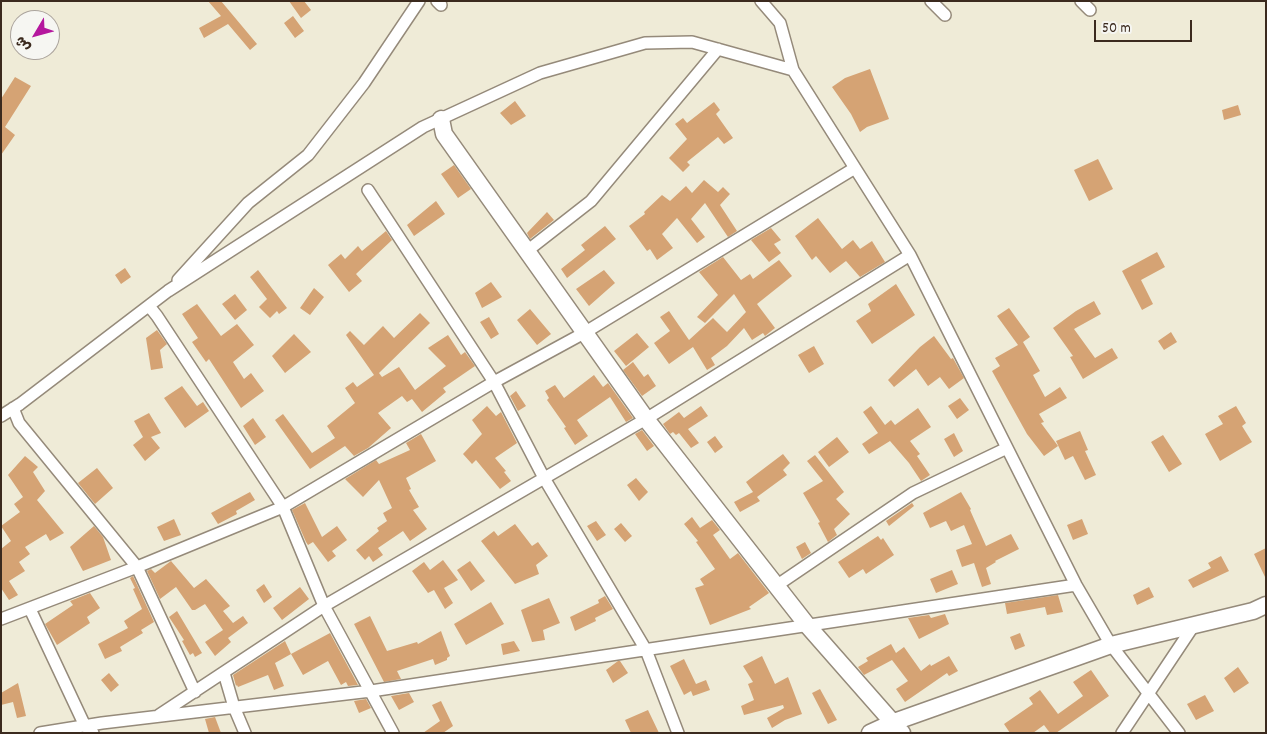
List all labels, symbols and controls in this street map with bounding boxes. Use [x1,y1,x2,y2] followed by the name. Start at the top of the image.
[10,10,60,60] north arrow
[1097,10,1194,42] scale bar
[1102,18,1131,40] text: 50 m
[11,31,36,56] text: ش

